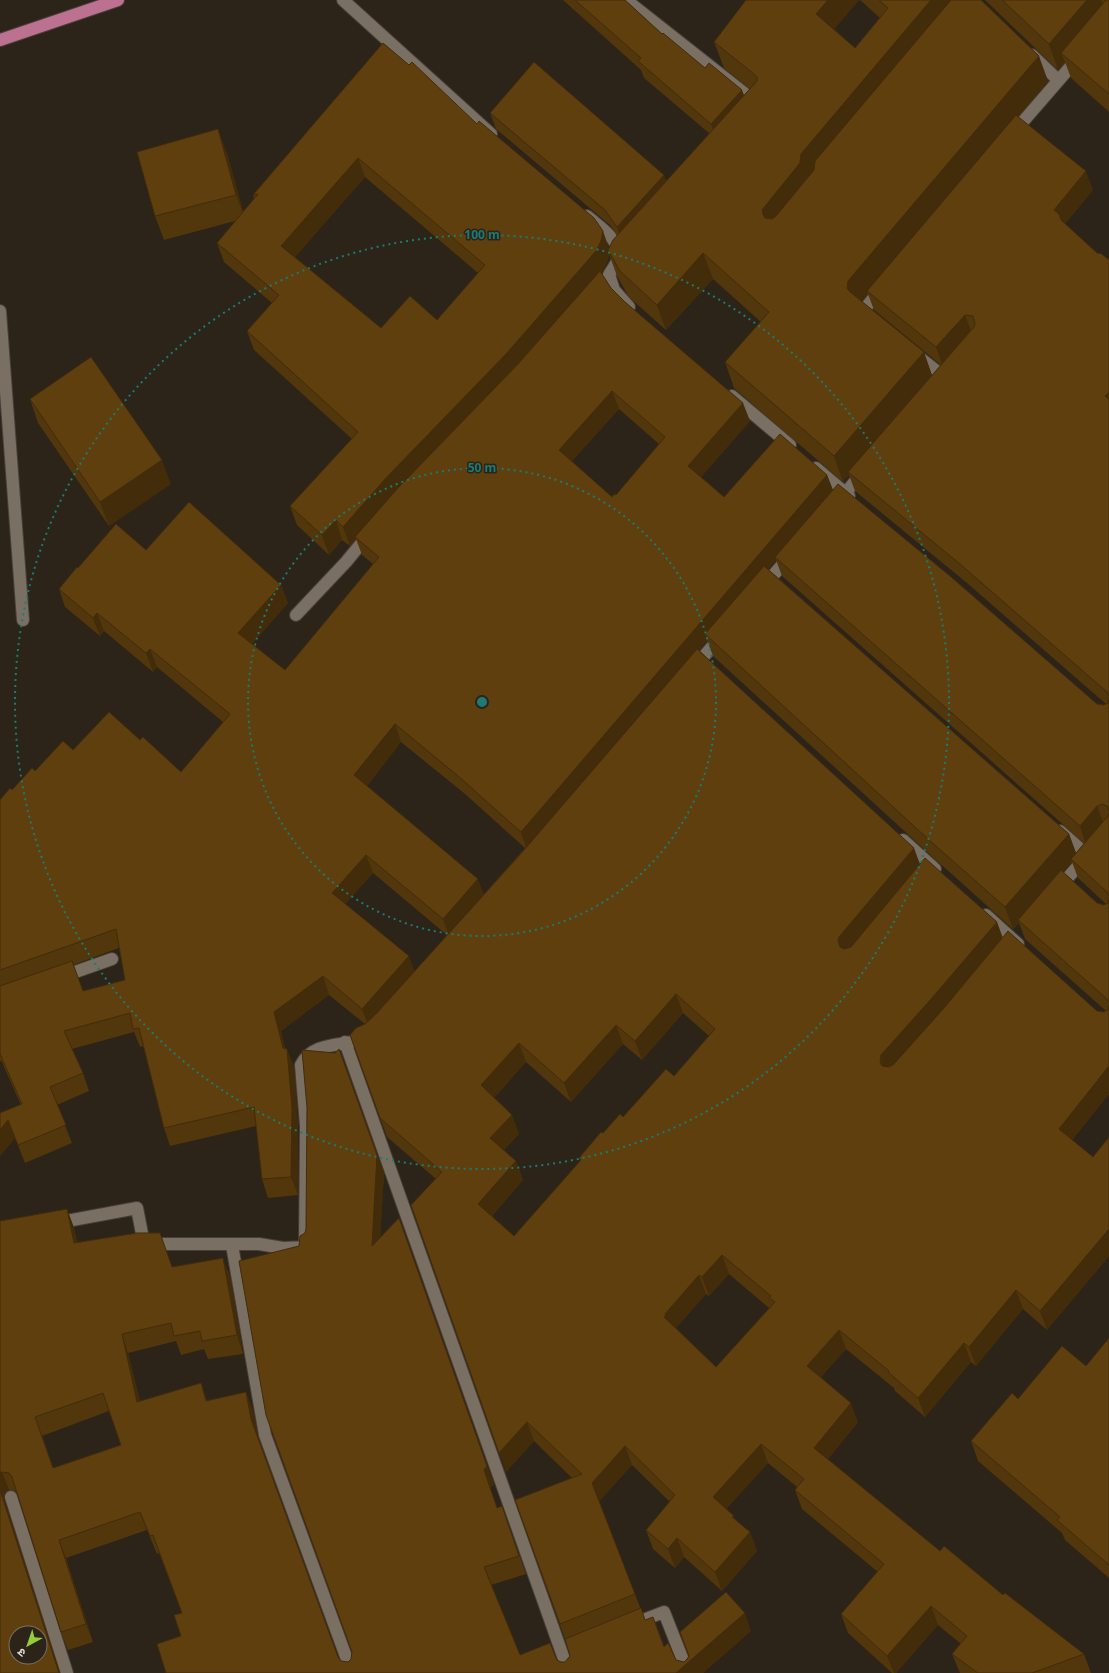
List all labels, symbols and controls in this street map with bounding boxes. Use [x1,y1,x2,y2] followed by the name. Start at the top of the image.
[464,226,500,243] text: 100 m
[468,459,496,476] text: 50 m
[475,695,489,709] centre of rings
[8,1625,48,1665] north arrow
[14,1645,29,1661] text: उ

